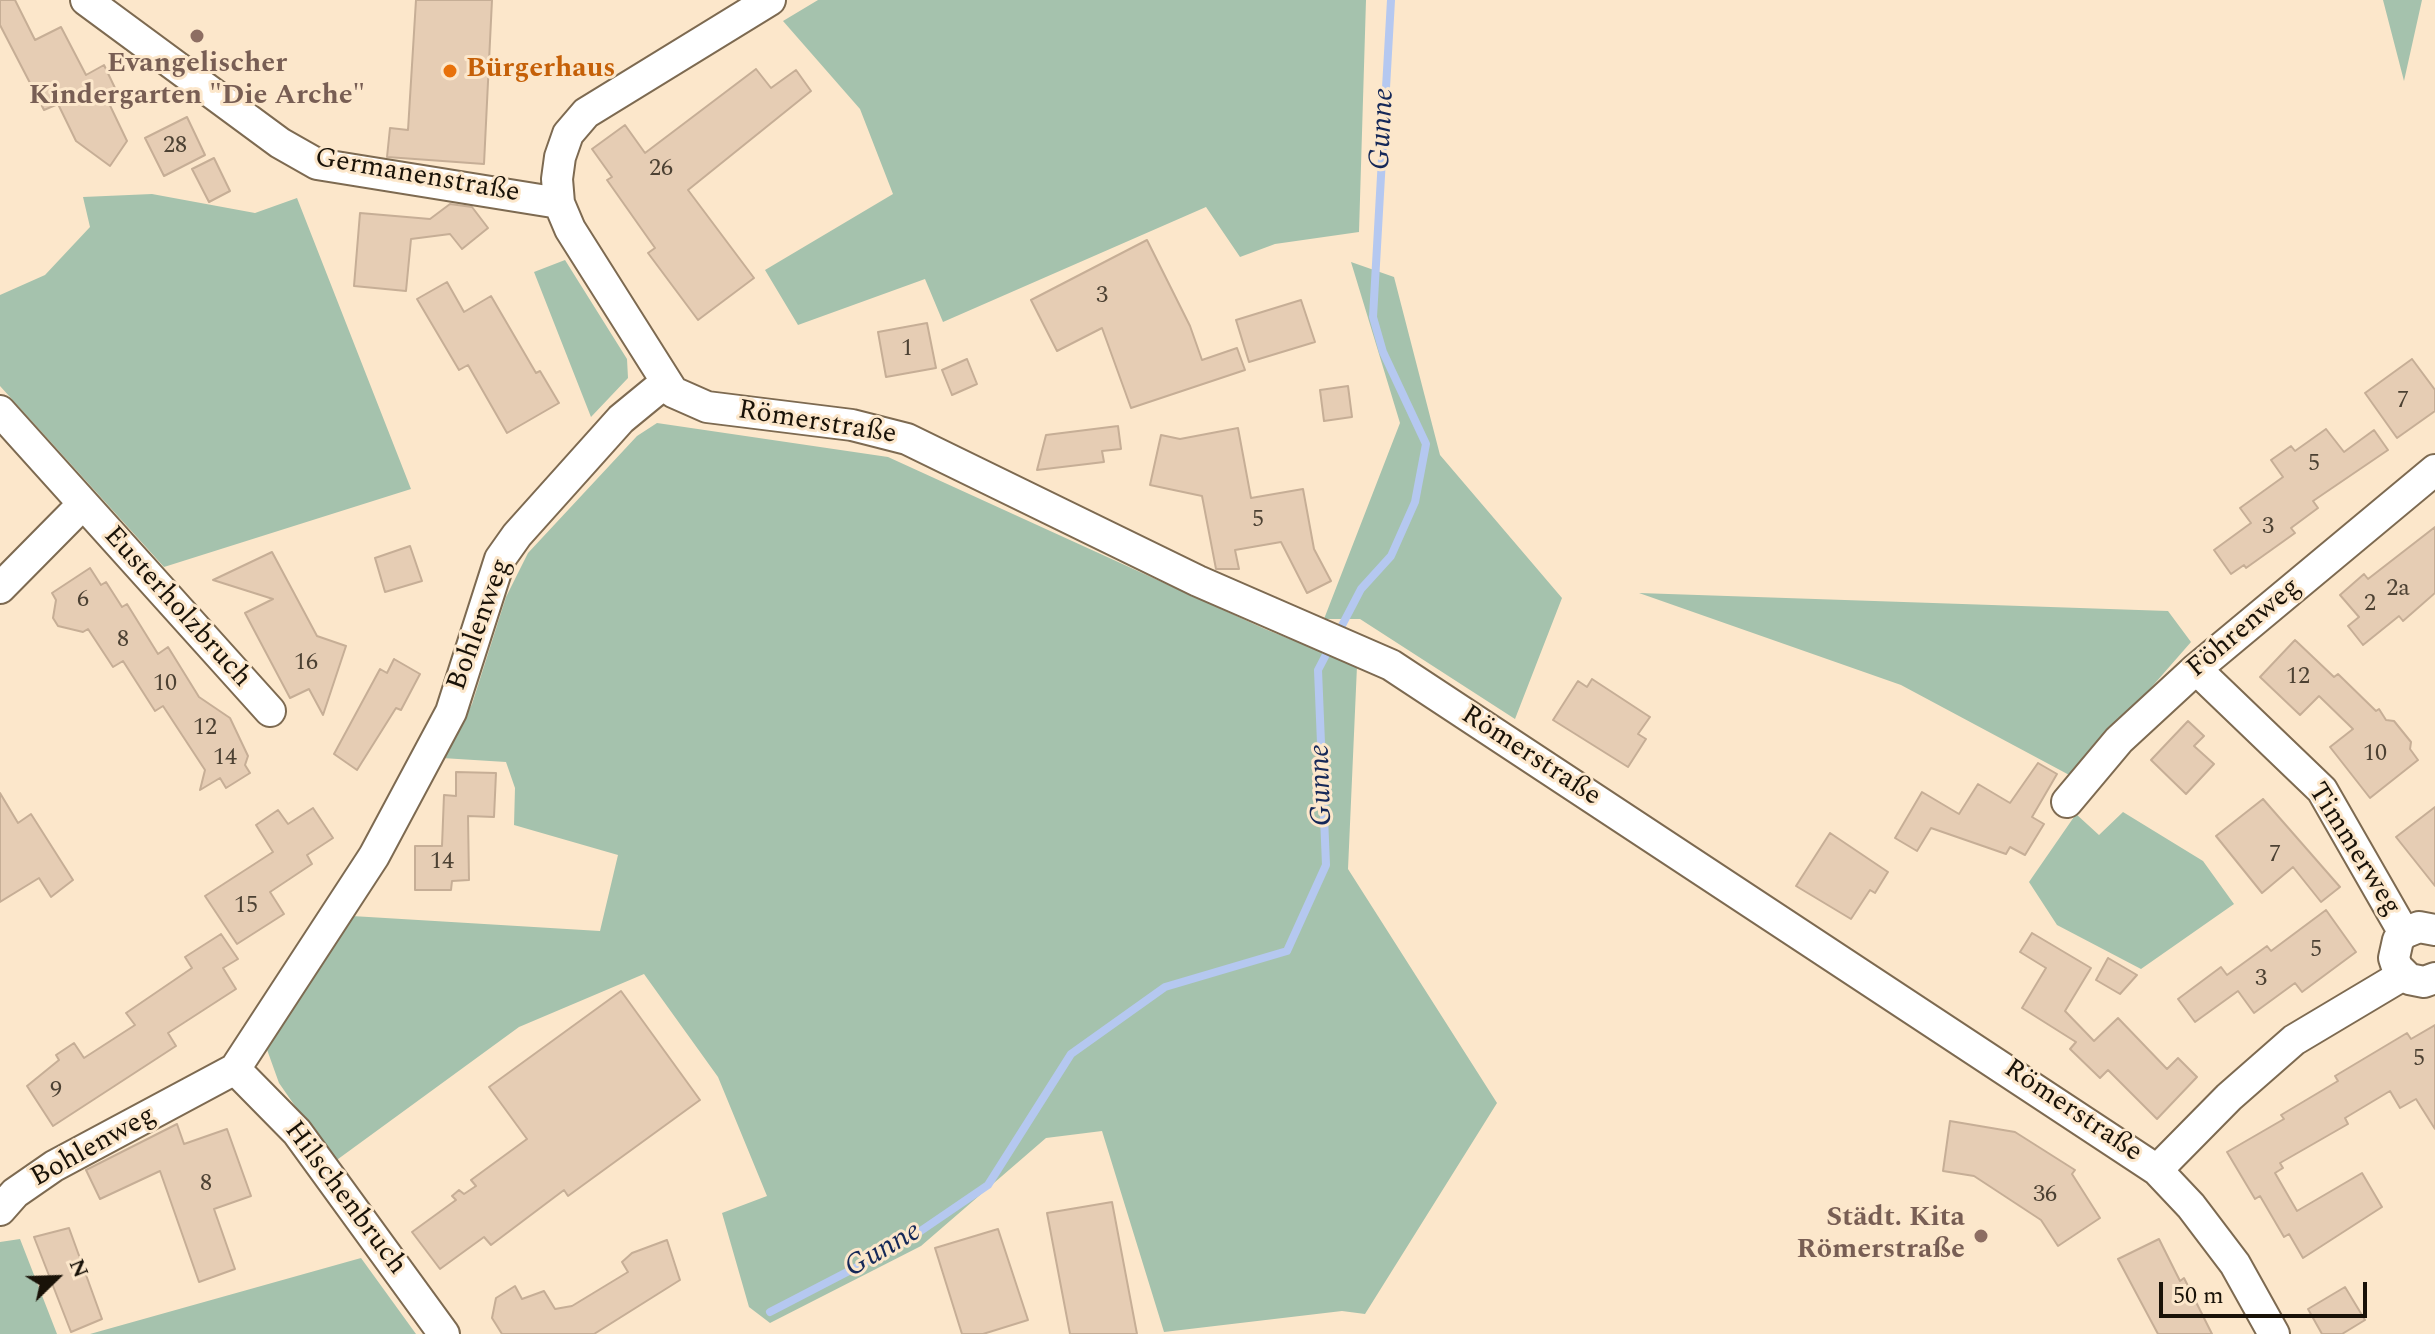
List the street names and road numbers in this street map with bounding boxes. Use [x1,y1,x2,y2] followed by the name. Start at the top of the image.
[312,142,522,212] street label: Germanenstraße
[735,395,899,453] street label: Römerstraße
[95,520,257,696] street label: Eusterholzbruch
[442,554,520,696] street label: Bohlenweg
[2181,572,2309,686] street label: Föhrenweg
[1454,699,1606,815] street label: Römerstraße
[2299,777,2407,923] street label: Timmerweg
[1996,1053,2148,1171] street label: Römerstraße
[26,1100,162,1196] street label: Bohlenweg
[275,1116,413,1282] street label: Hilschenbruch

